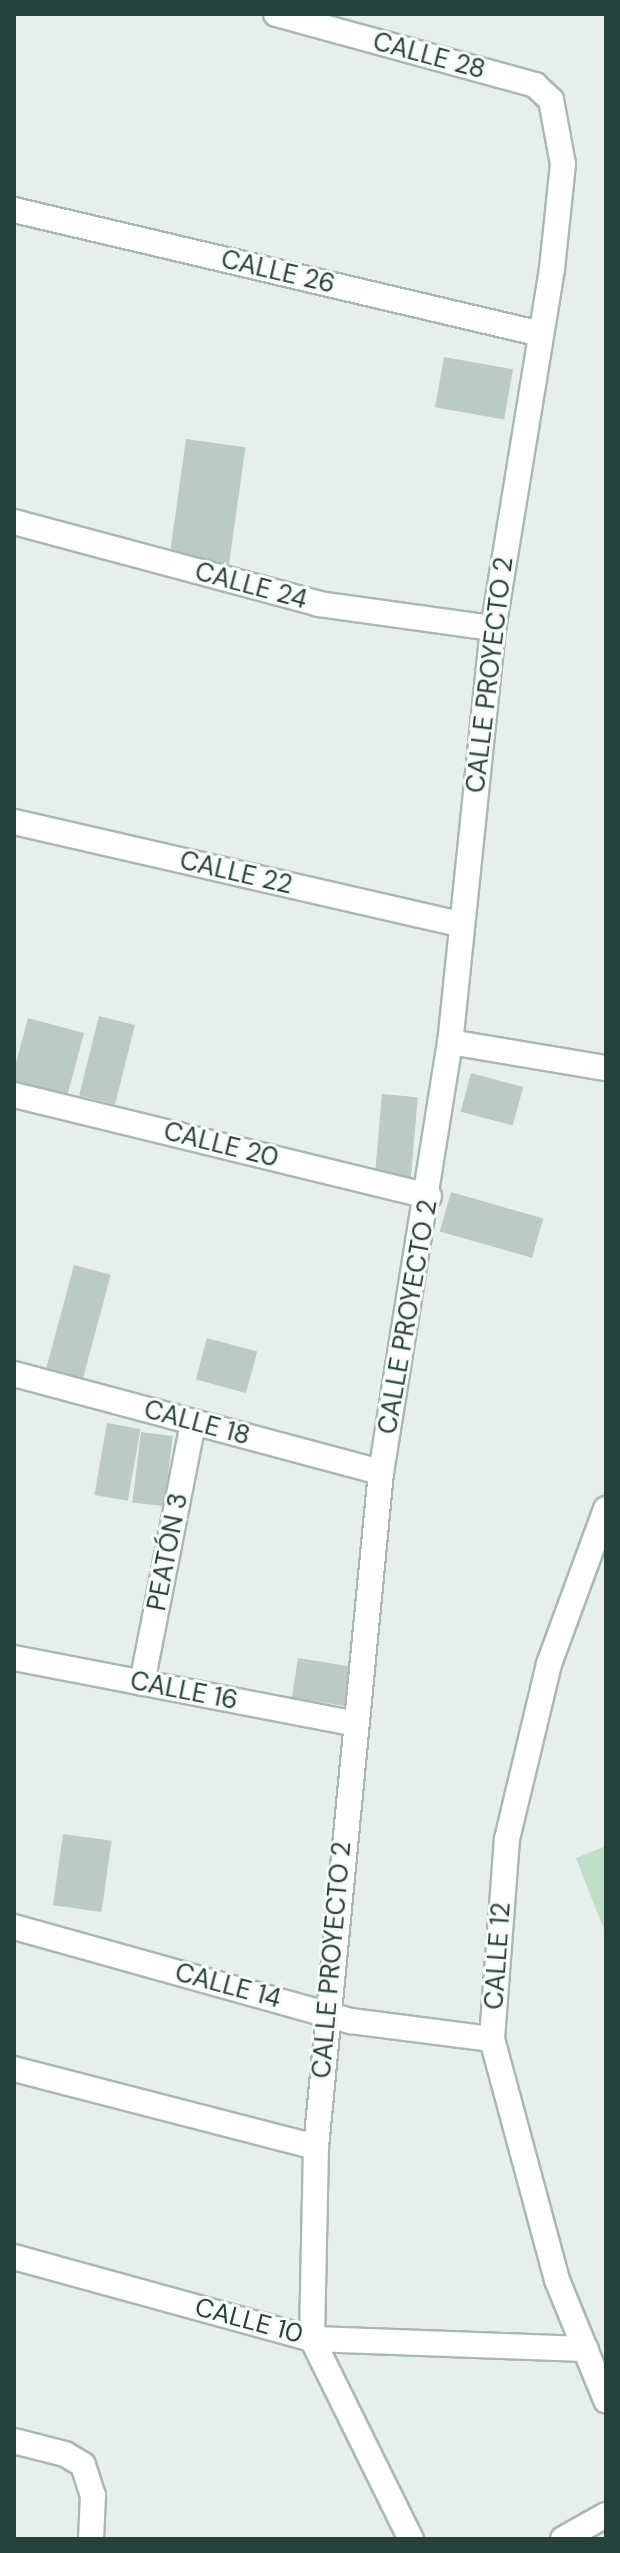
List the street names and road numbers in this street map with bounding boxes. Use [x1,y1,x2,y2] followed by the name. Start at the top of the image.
[370,26,488,86] street label: CALLE 28
[218,244,338,300] street label: CALLE 26
[460,555,520,795] street label: CALLE PROYECTO 2
[192,556,310,616] street label: CALLE 24
[177,845,295,901] street label: CALLE 22
[160,1116,282,1174] street label: CALLE 20
[372,1197,444,1437] street label: CALLE PROYECTO 2
[141,1394,253,1452] street label: CALLE 18
[141,1491,195,1613] street label: PEATÓN 3
[128,1665,240,1717] street label: CALLE 16
[306,1840,358,2080] street label: CALLE PROYECTO 2
[479,1901,517,2011] street label: CALLE 12
[172,1957,284,2015] street label: CALLE 14
[192,2292,306,2350] street label: CALLE 10

